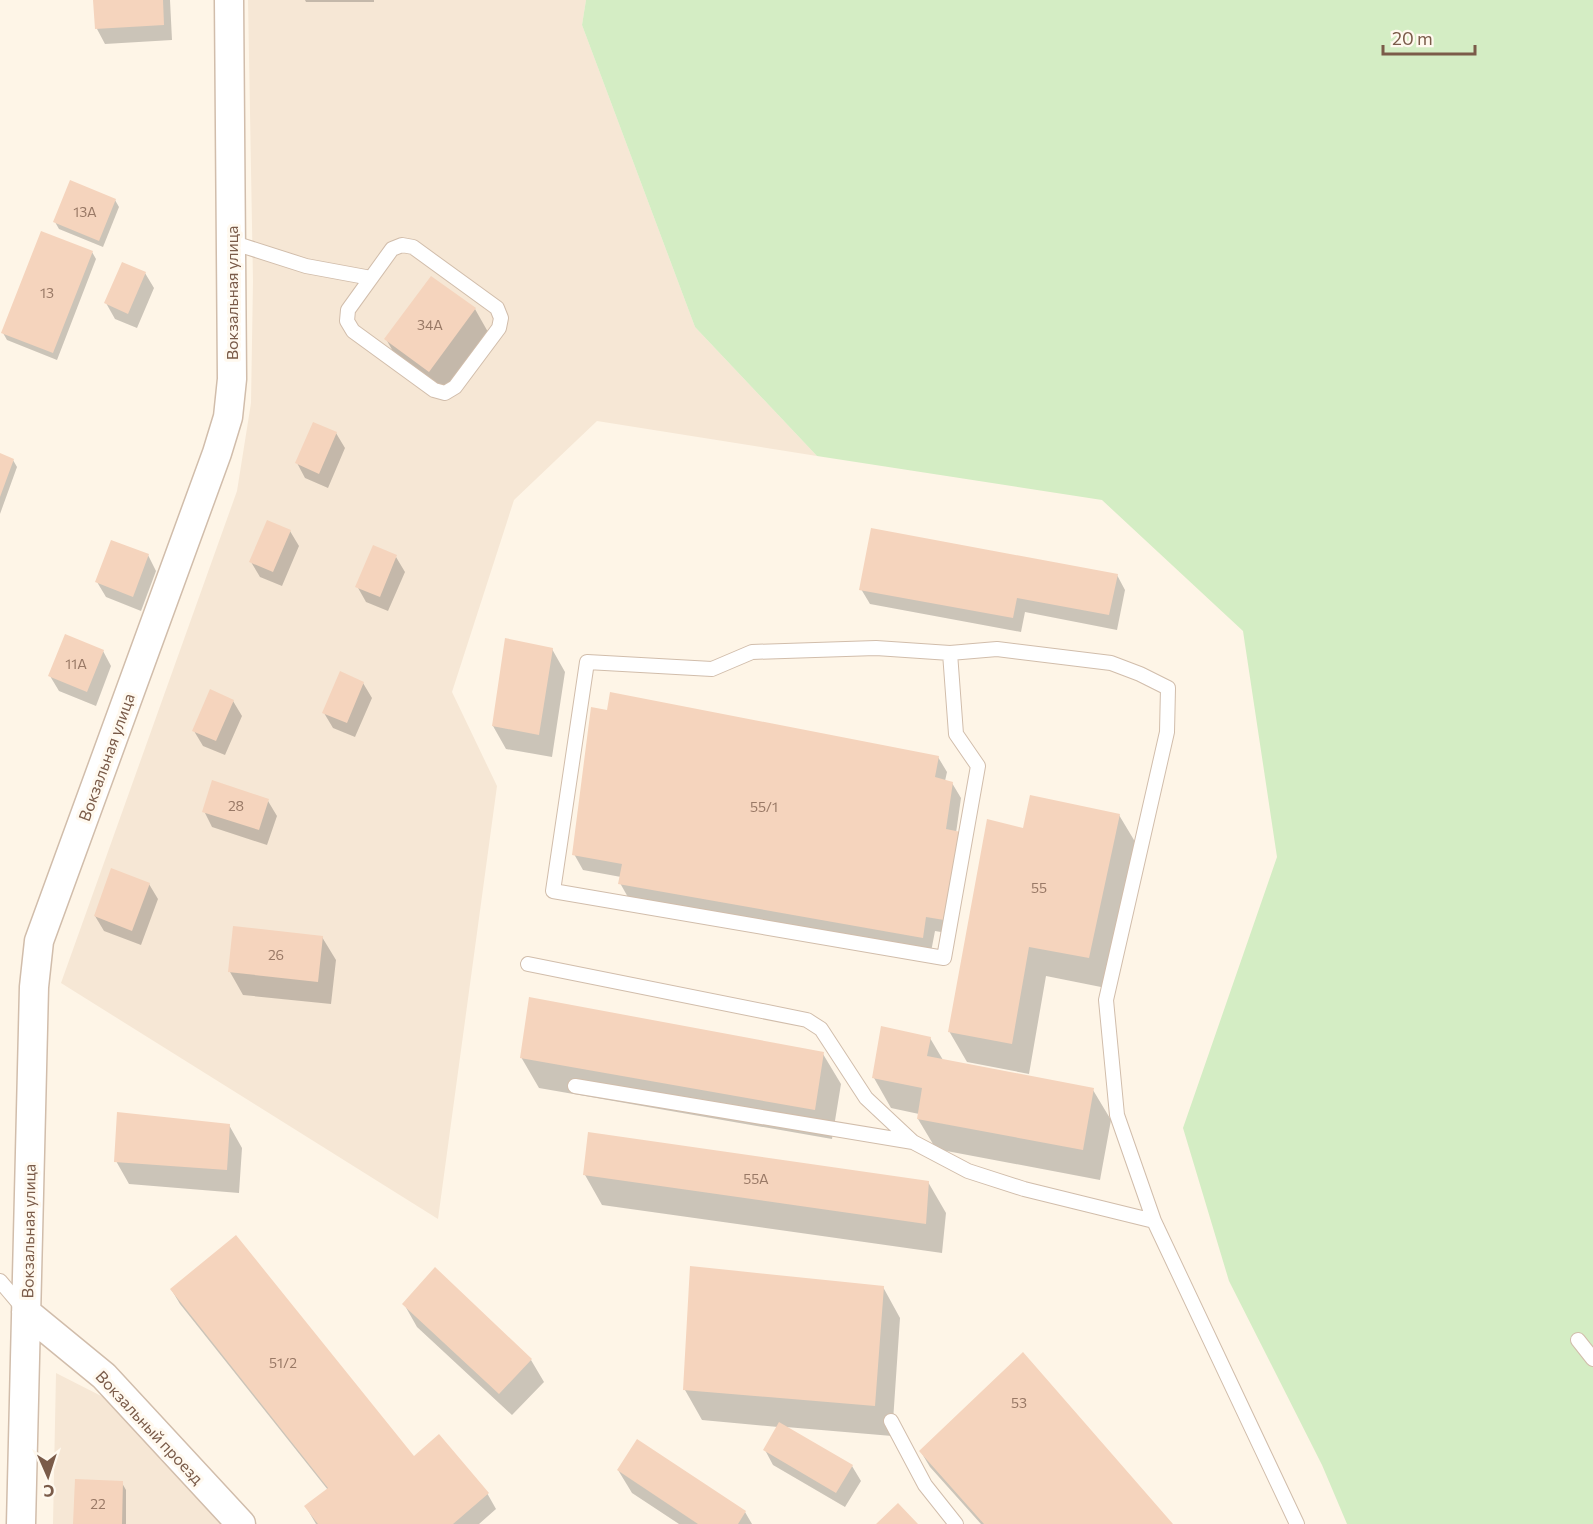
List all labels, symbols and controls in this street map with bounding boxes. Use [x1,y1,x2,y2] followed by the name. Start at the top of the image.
[1383,18,1474,56] scale bar
[1392,27,1433,49] text: 20 m
[73,203,97,220] house number: 13А
[222,226,241,360] street label: Вокзальная улица
[40,284,54,301] house number: 13
[417,316,443,333] house number: 34А
[65,655,87,672] house number: 11А
[74,691,138,823] street label: Вокзальная улица
[228,797,244,814] house number: 28
[750,798,778,815] house number: 55/1
[1031,879,1047,896] house number: 55
[268,946,284,963] house number: 26
[17,1164,39,1298] street label: Вокзальная улица
[743,1170,769,1187] house number: 55А
[269,1354,297,1371] house number: 51/2
[92,1366,208,1488] street label: Вокзальный проезд
[1011,1394,1027,1411] house number: 53
[18,1446,78,1506] north arrow
[43,1482,55,1501] text: С
[90,1495,106,1512] house number: 22

